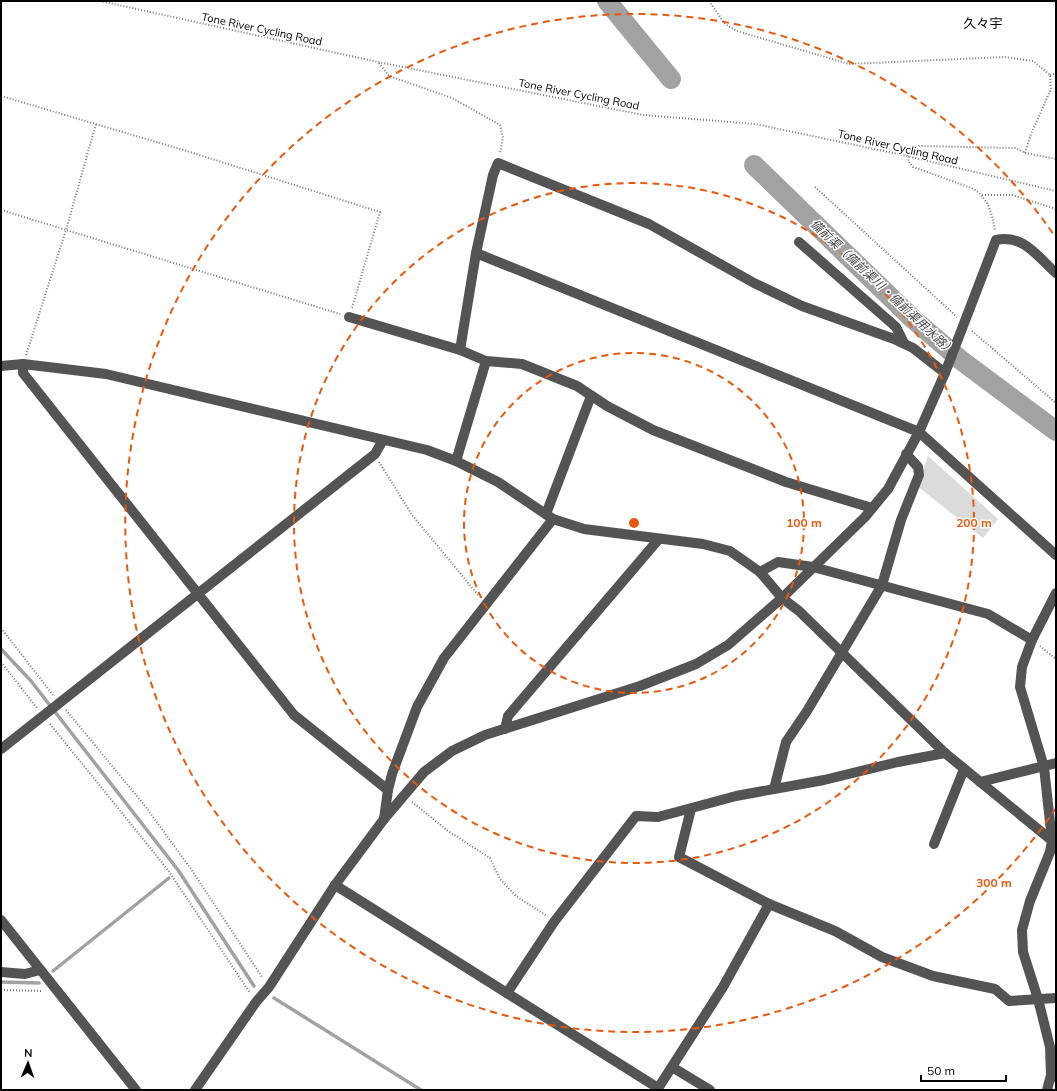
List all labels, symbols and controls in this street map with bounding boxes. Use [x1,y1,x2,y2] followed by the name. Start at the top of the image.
[200,9,324,49] street label: Tone River Cycling Road
[963,15,1003,31] district label: 久々宇
[517,75,641,113] street label: Tone River Cycling Road
[837,126,959,168] street label: Tone River Cycling Road
[808,216,958,358] water label: 備前渠（備前渠川・備前渠用水路）
[786,515,822,530] text: 100 m
[956,515,992,530] text: 200 m
[627,516,641,530] centre of rings
[976,875,1012,890] text: 300 m
[8,1043,48,1083] north arrow
[24,1046,33,1060] text: N
[921,1057,1006,1083] scale bar
[927,1063,955,1078] text: 50 m

